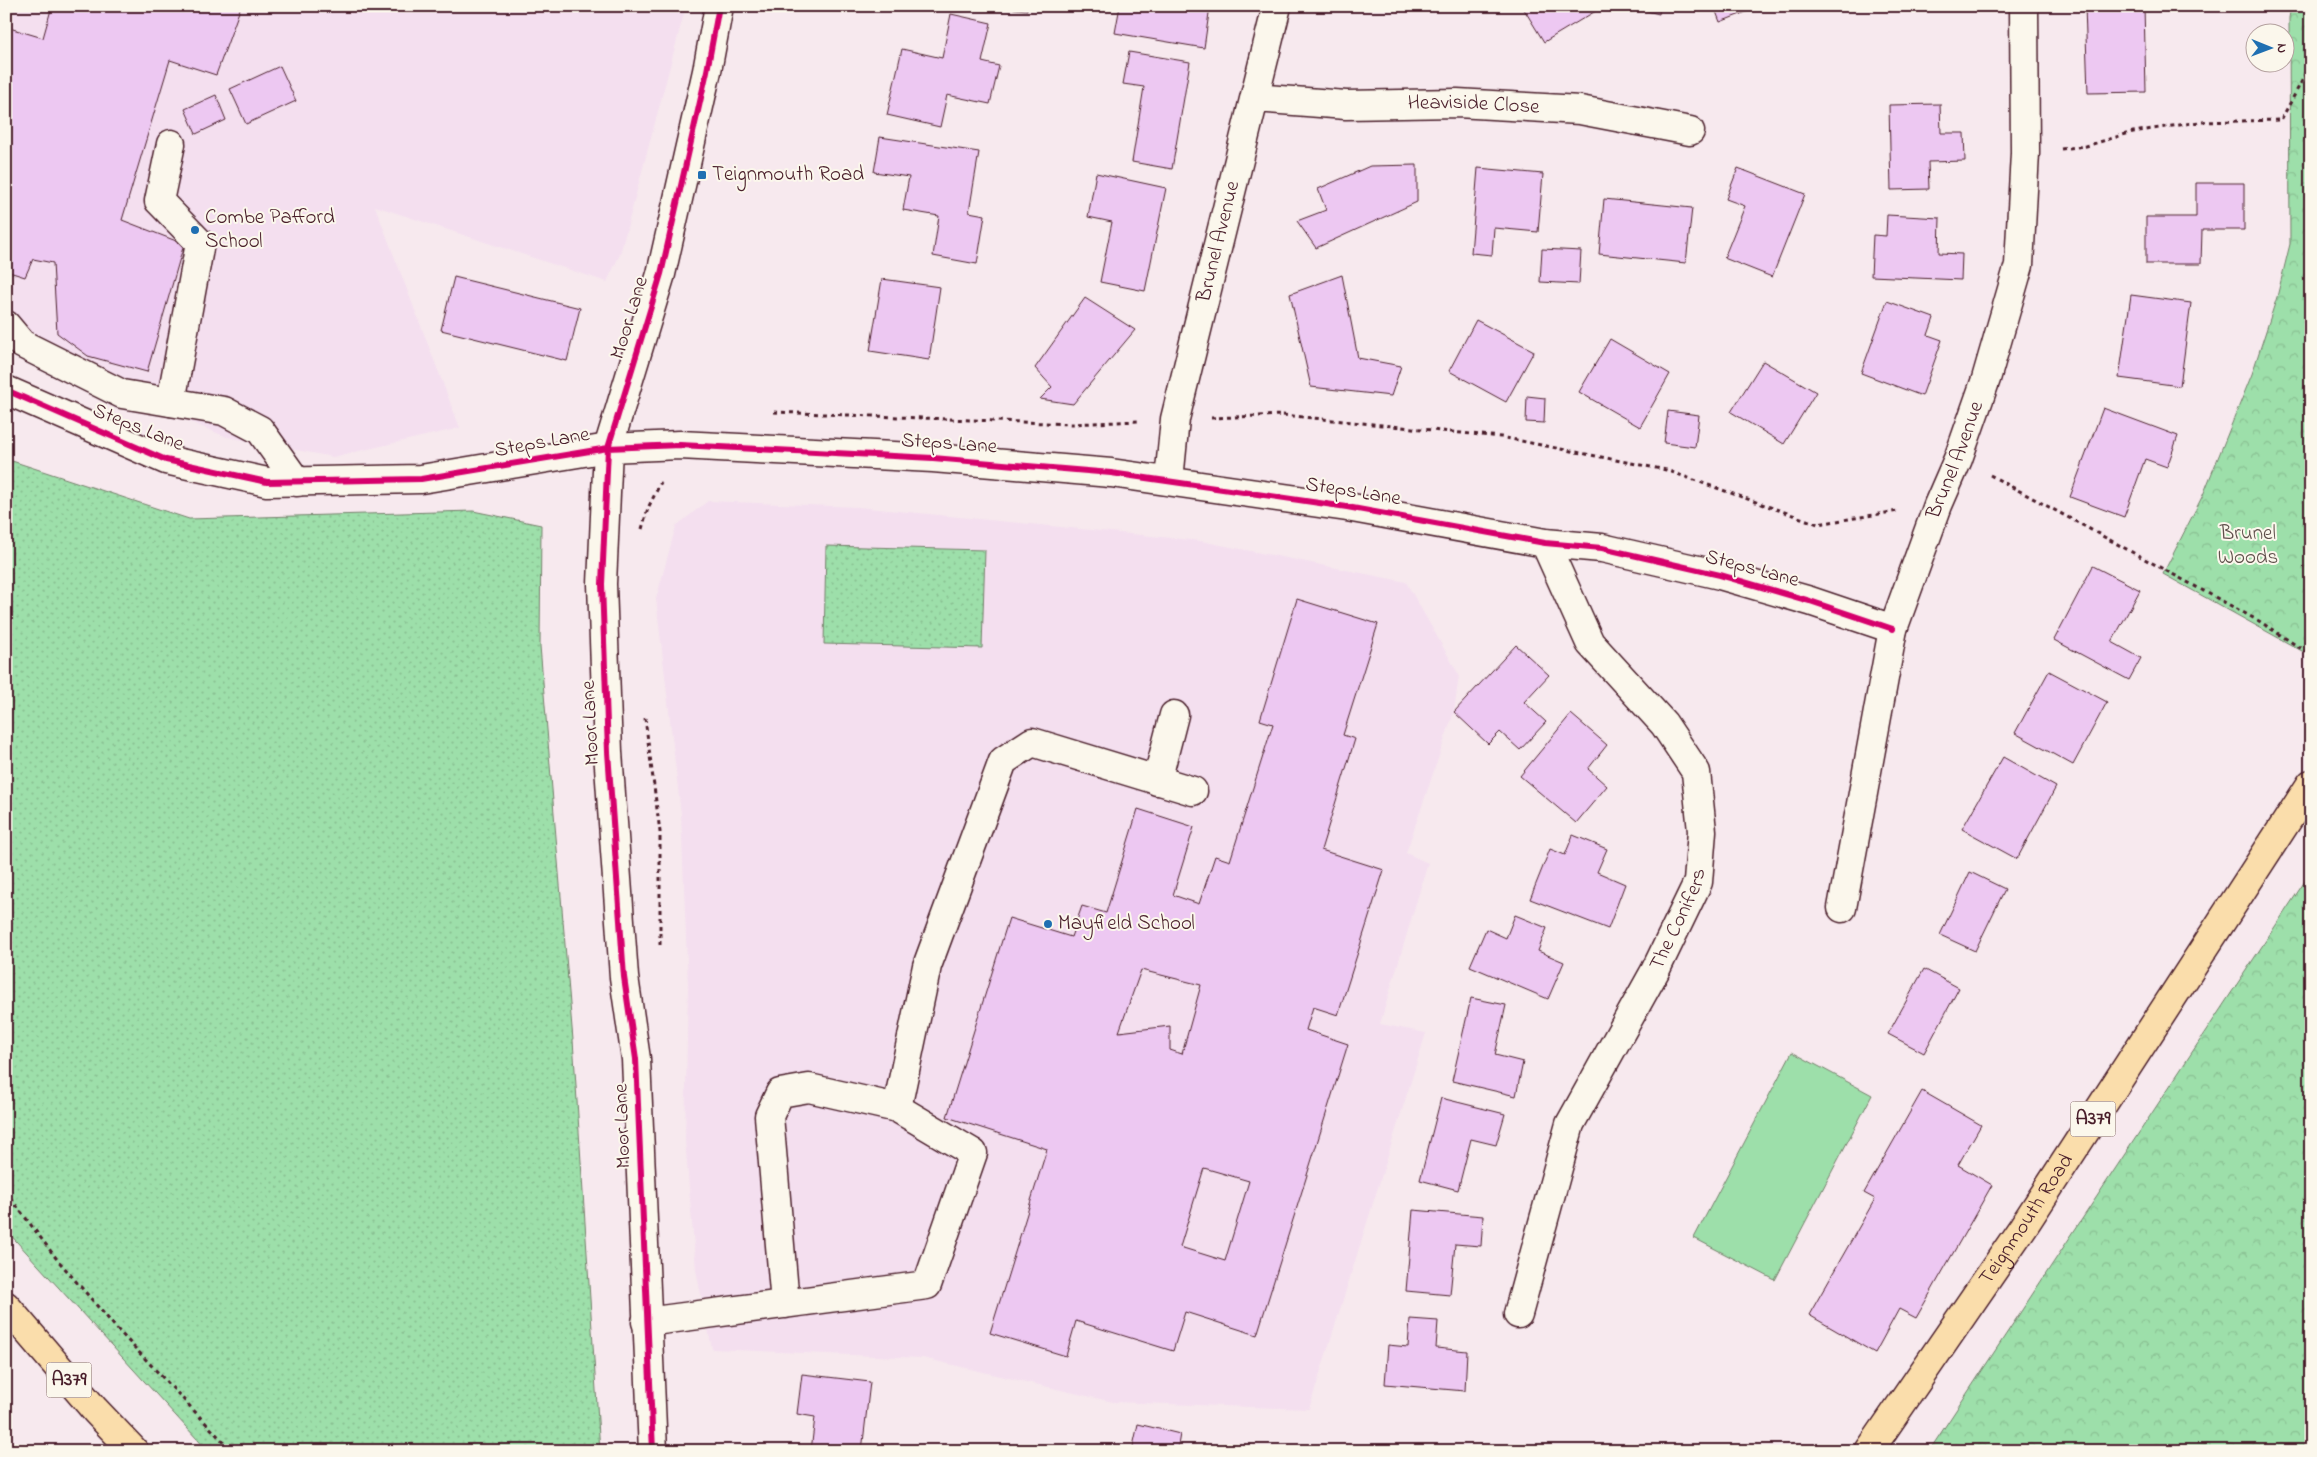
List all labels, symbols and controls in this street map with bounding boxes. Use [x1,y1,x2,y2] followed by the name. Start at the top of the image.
[2244,22,2294,72] north arrow
[2271,43,2292,53] text: N
[1407,88,1541,123] street label: Heaviside Close
[712,160,864,192] place label: Teignmouth Road
[696,169,708,181] marker: Teignmouth Road
[1189,177,1248,306] street label: Brunel Avenue
[205,203,335,257] place label: Combe Pafford School
[189,224,201,236] marker: Combe Pafford School
[603,272,657,363] street label: Moor Lane
[88,396,189,460] street label: Steps Lane
[1919,397,1992,524] street label: Brunel Avenue
[492,420,593,466] street label: Steps Lane
[900,426,999,462] street label: Steps Lane
[1303,470,1403,514] street label: Steps Lane
[2218,519,2278,573] park label: Brunel Woods
[1702,542,1803,596] street label: Steps Lane
[574,679,608,766] street label: Moor Lane
[1642,868,1714,976] street label: The Conifers
[1058,909,1195,941] place label: Mayfield School
[1042,918,1054,930] marker: Mayfield School
[607,1082,639,1169] street label: Moor Lane
[2070,1102,2116,1136] road number: A379
[1972,1148,2082,1291] street label: Teignmouth Road
[46,1362,92,1398] road number: A379

